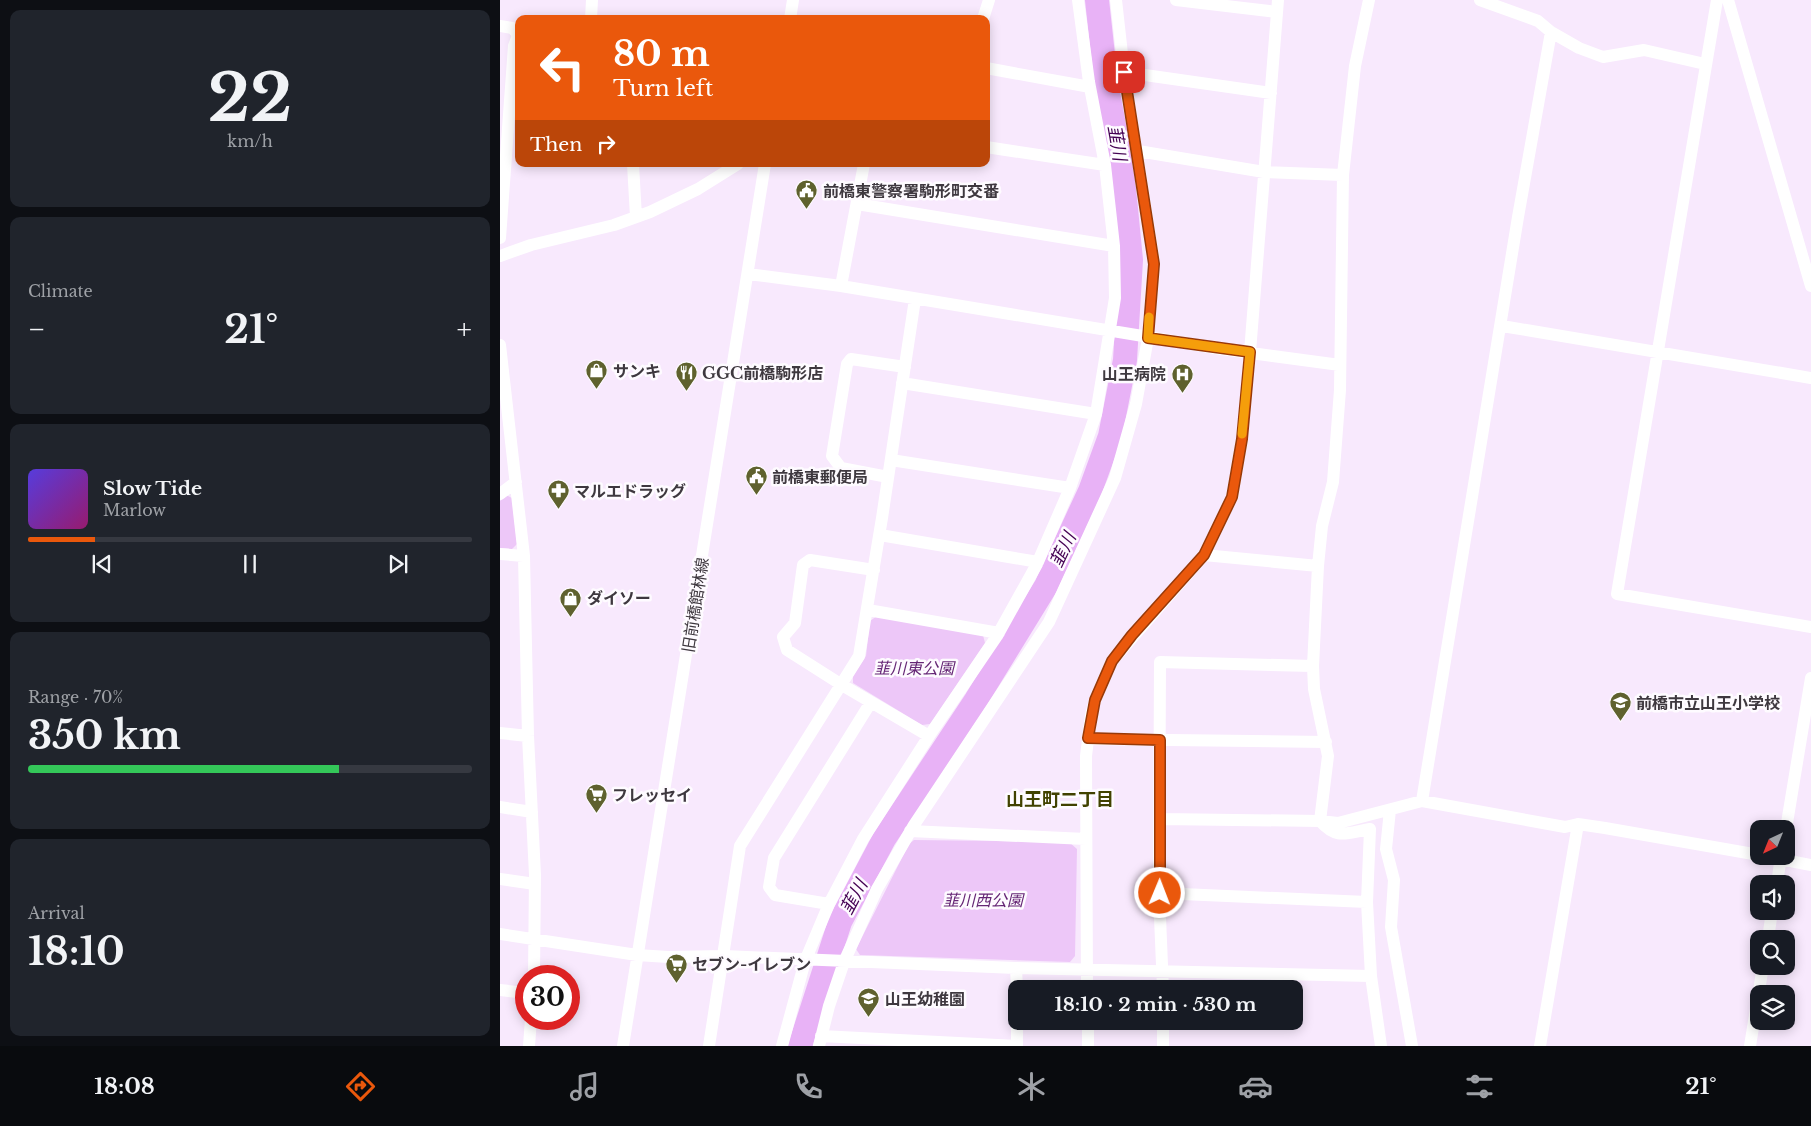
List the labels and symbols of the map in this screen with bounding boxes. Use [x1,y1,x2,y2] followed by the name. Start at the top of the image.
[1103,51,1145,93] pin
[1103,123,1131,165] water label: 韮川
[795,179,819,210] public building icon: 前橋東警察署駒形町交番
[823,181,999,201] place label: 前橋東警察署駒形町交番
[585,359,609,390] shop icon: サンキ
[613,361,661,381] place label: サンキ
[674,361,698,392] restaurant icon: GGC前橋駒形店
[1170,362,1194,393] hospital icon: 山王病院
[702,363,823,383] place label: GGC前橋駒形店
[1102,364,1166,384] place label: 山王病院
[744,465,768,496] public building icon: 前橋東郵便局
[772,467,868,487] place label: 前橋東郵便局
[546,479,570,510] pharmacy icon: マルエドラッグ
[574,481,686,501] place label: マルエドラッグ
[1045,527,1081,571] water label: 韮川
[678,556,712,654] street label: 旧前橋館林線
[559,586,583,617] shop icon: ダイソー
[587,588,651,608] place label: ダイソー
[874,658,956,678] park label: 韮川東公園
[1608,691,1632,722] school or university icon: 前橋市立山王小学校
[1636,693,1780,713] place label: 前橋市立山王小学校
[584,783,608,814] supermarket icon: フレッセイ
[612,785,692,805] place label: フレッセイ
[1006,789,1114,811] district label: 山王町二丁目
[1750,820,1795,865] north arrow
[1133,866,1185,918] position arrow
[836,874,873,918] water label: 韮川
[943,890,1025,910] park label: 韮川西公園
[664,952,688,983] supermarket icon: セブン-イレブン
[692,954,811,974] place label: セブン-イレブン
[515,965,580,1030] speed limit sign: 30
[857,987,881,1018] school or university icon: 山王幼稚園
[885,989,965,1009] place label: 山王幼稚園

